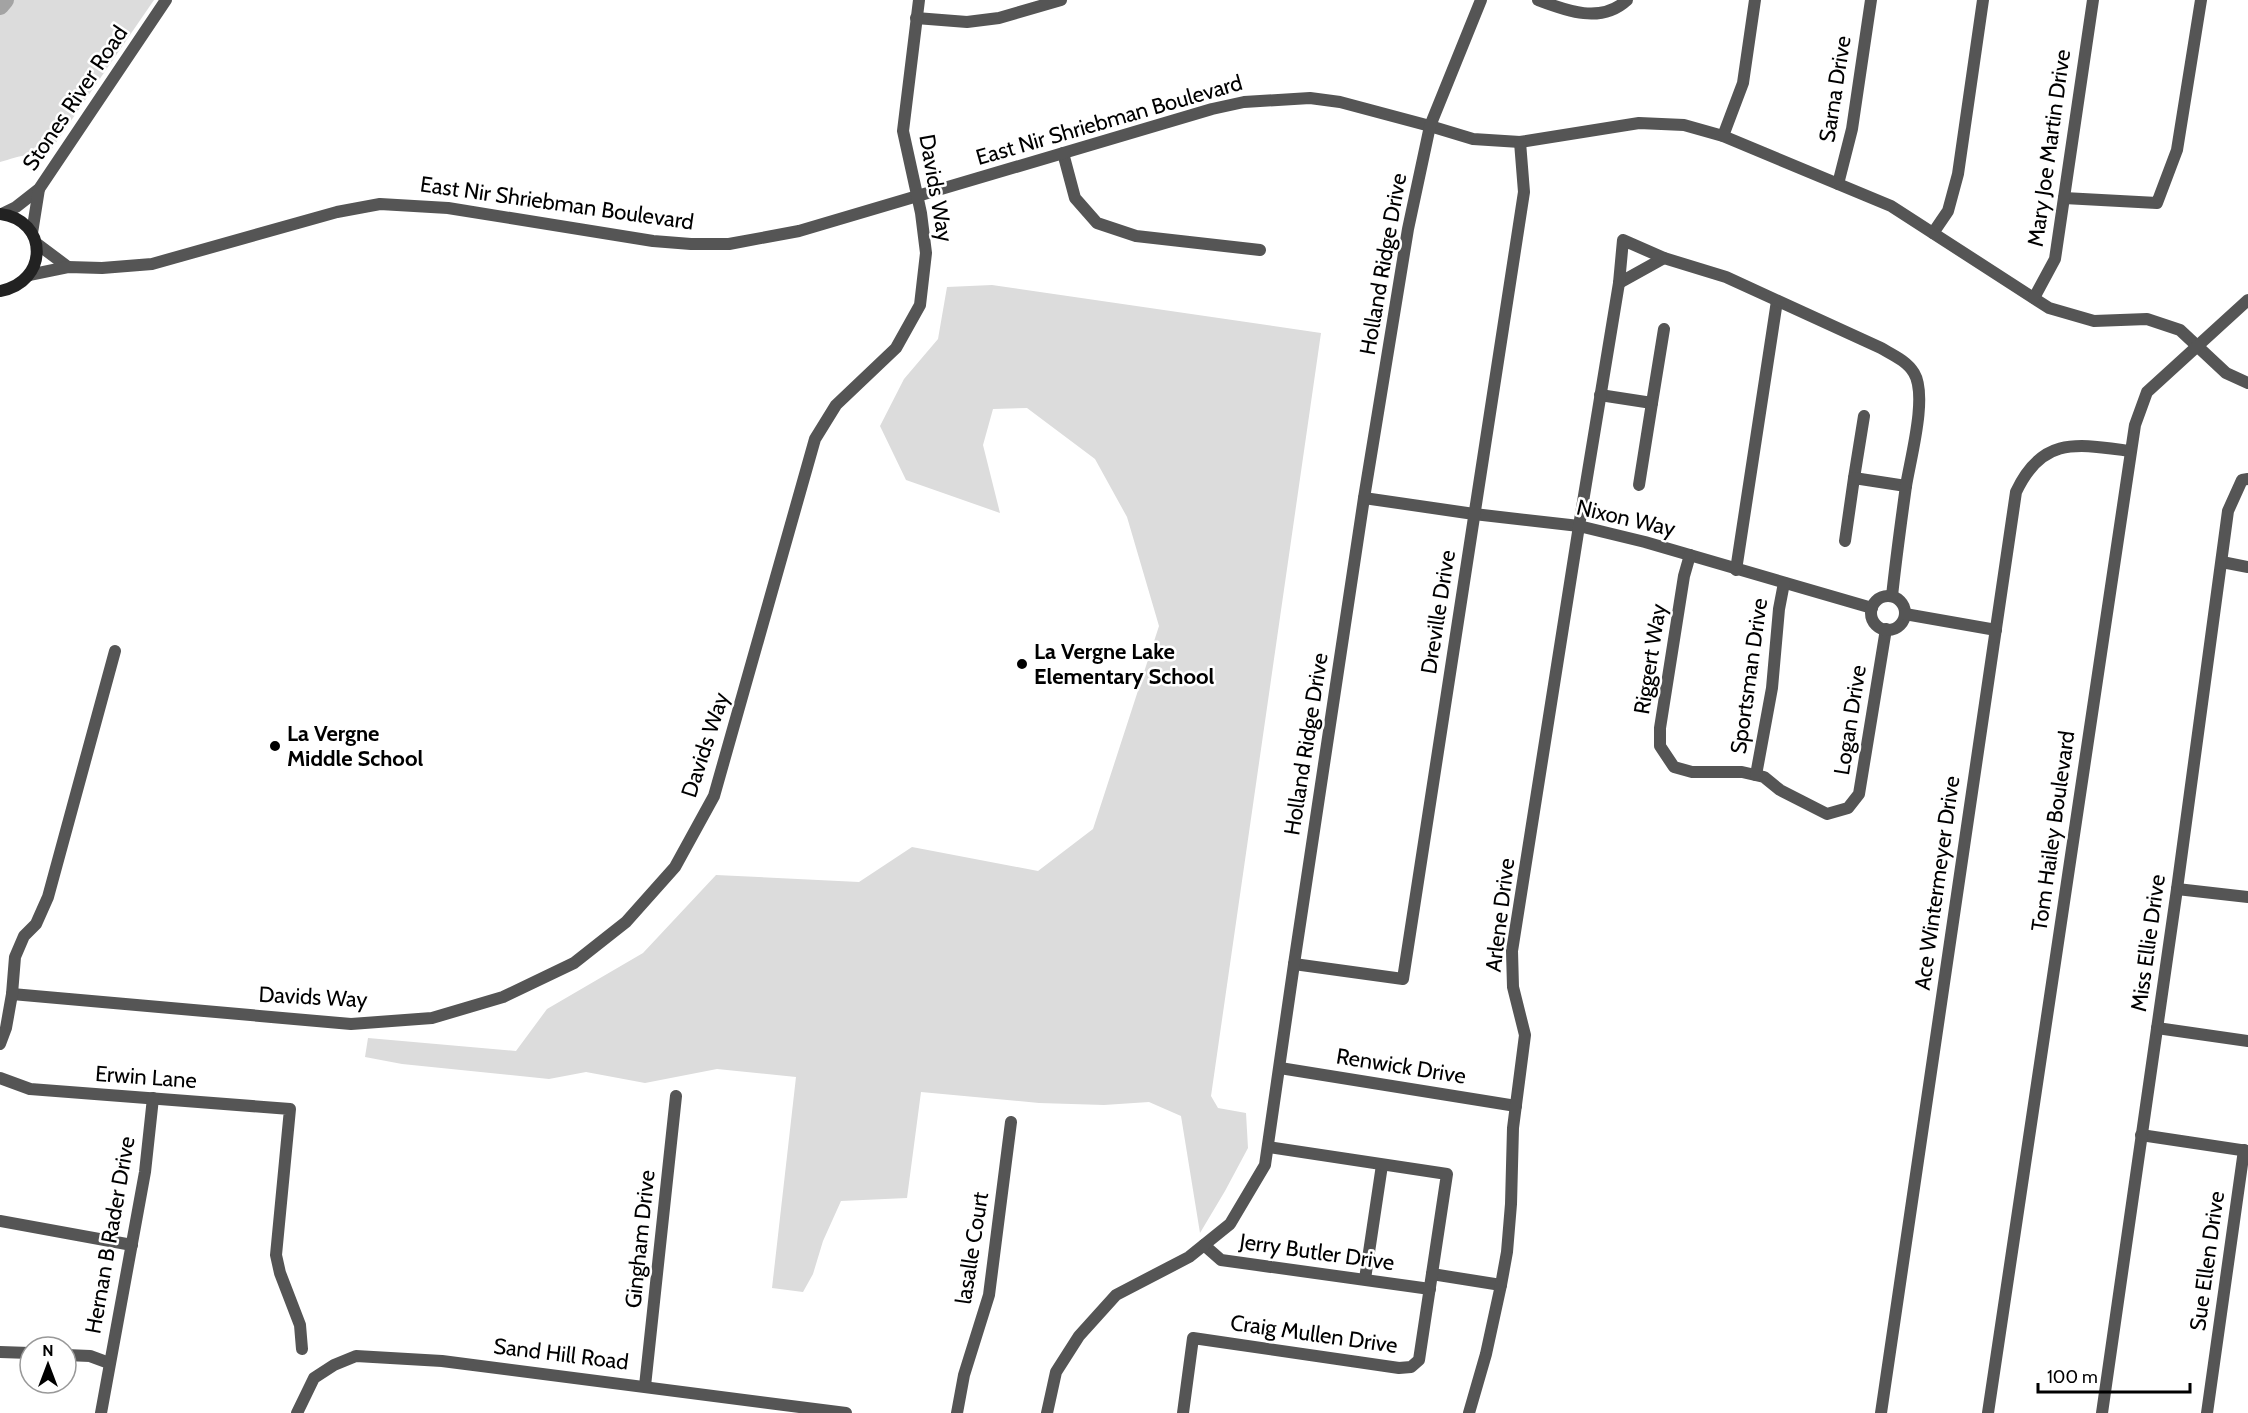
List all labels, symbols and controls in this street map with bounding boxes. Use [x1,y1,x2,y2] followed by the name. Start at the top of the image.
[17,20,133,176] street label: Stones River Road
[1813,34,1857,144] street label: Sarna Drive
[2022,48,2076,248] street label: Mary Joe Martin Drive
[973,69,1245,171] street label: East Nir Shriebman Boulevard
[913,132,959,244] street label: Davids Way
[418,170,696,236] street label: East Nir Shriebman Boulevard
[1354,171,1412,357] street label: Holland Ridge Drive
[1574,494,1678,542] street label: Nixon Way
[1415,548,1461,676] street label: Dreville Drive
[1725,596,1773,756] street label: Sportsman Drive
[1628,602,1672,716] street label: Riggert Way
[1034,638,1214,690] place label: La Vergne Lake Elementary School
[1278,651,1334,837] street label: Holland Ridge Drive
[1015,657,1029,671] marker: La Vergne Lake Elementary School
[1828,663,1872,777] street label: Logan Drive
[675,689,735,801] street label: Davids Way
[287,720,423,772] place label: La Vergne Middle School
[2026,729,2080,933] street label: Tom Hailey Boulevard
[268,739,282,753] marker: La Vergne Middle School
[1909,774,1965,992] street label: Ace Wintermeyer Drive
[1480,856,1520,974] street label: Arlene Drive
[2125,873,2171,1013] street label: Miss Ellie Drive
[258,981,368,1013] street label: Davids Way
[1334,1042,1468,1090] street label: Renwick Drive
[94,1060,198,1094] street label: Erwin Lane
[79,1134,141,1336] street label: Hernan B Rader Drive
[619,1169,661,1309] street label: Gingham Drive
[950,1189,994,1306] street label: lasalle Court
[2184,1189,2230,1333] street label: Sue Ellen Drive
[1237,1228,1396,1276] street label: Jerry Butler Drive
[1229,1309,1399,1359] street label: Craig Mullen Drive
[492,1332,630,1376] street label: Sand Hill Road
[18,1335,78,1395] north arrow
[42,1341,54,1360] text: N
[2038,1356,2190,1394] scale bar
[2047,1366,2098,1388] text: 100 m

